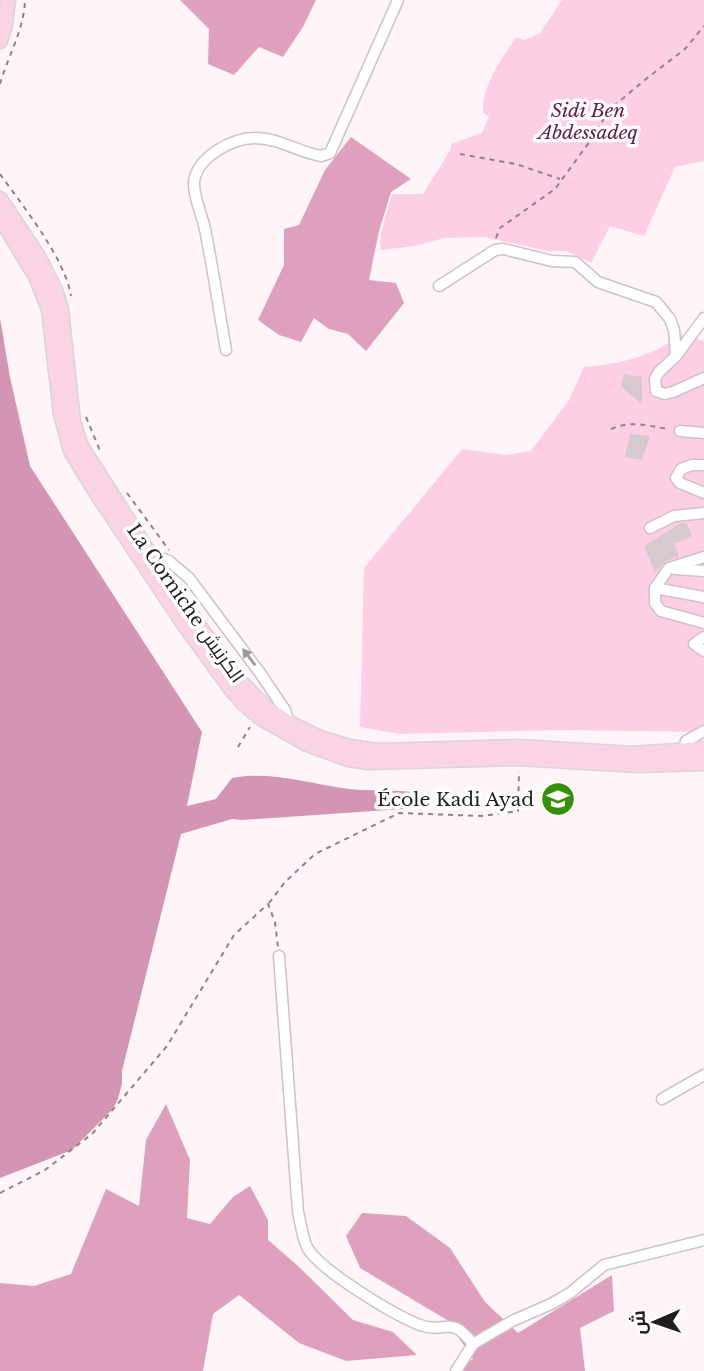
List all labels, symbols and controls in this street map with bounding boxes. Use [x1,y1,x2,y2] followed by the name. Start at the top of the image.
[535,99,638,144] park label: Sidi Ben Abdessadeq
[122,520,249,687] street label: La Corniche الكرنيش
[242,648,256,666] one-way arrow
[539,780,577,818] school or university icon: École Kadi Ayad
[377,788,534,811] place label: École Kadi Ayad
[620,1287,690,1357] north arrow
[627,1310,650,1335] text: ش

